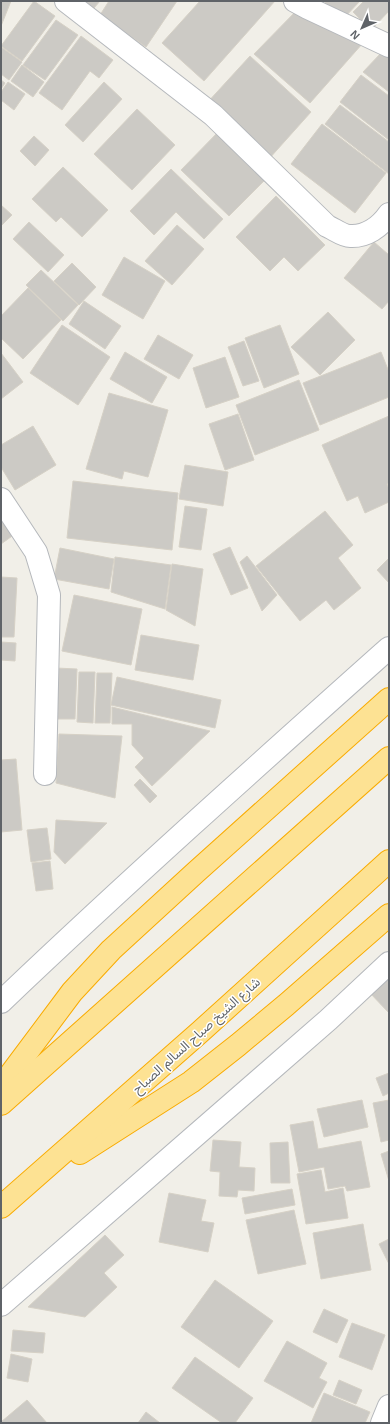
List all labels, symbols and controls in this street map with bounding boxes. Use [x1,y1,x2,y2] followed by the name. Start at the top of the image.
[342,8,382,48] north arrow
[348,28,362,42] text: N
[130,974,265,1099] street label: شارع الشيخ صباح السالم الصباح

